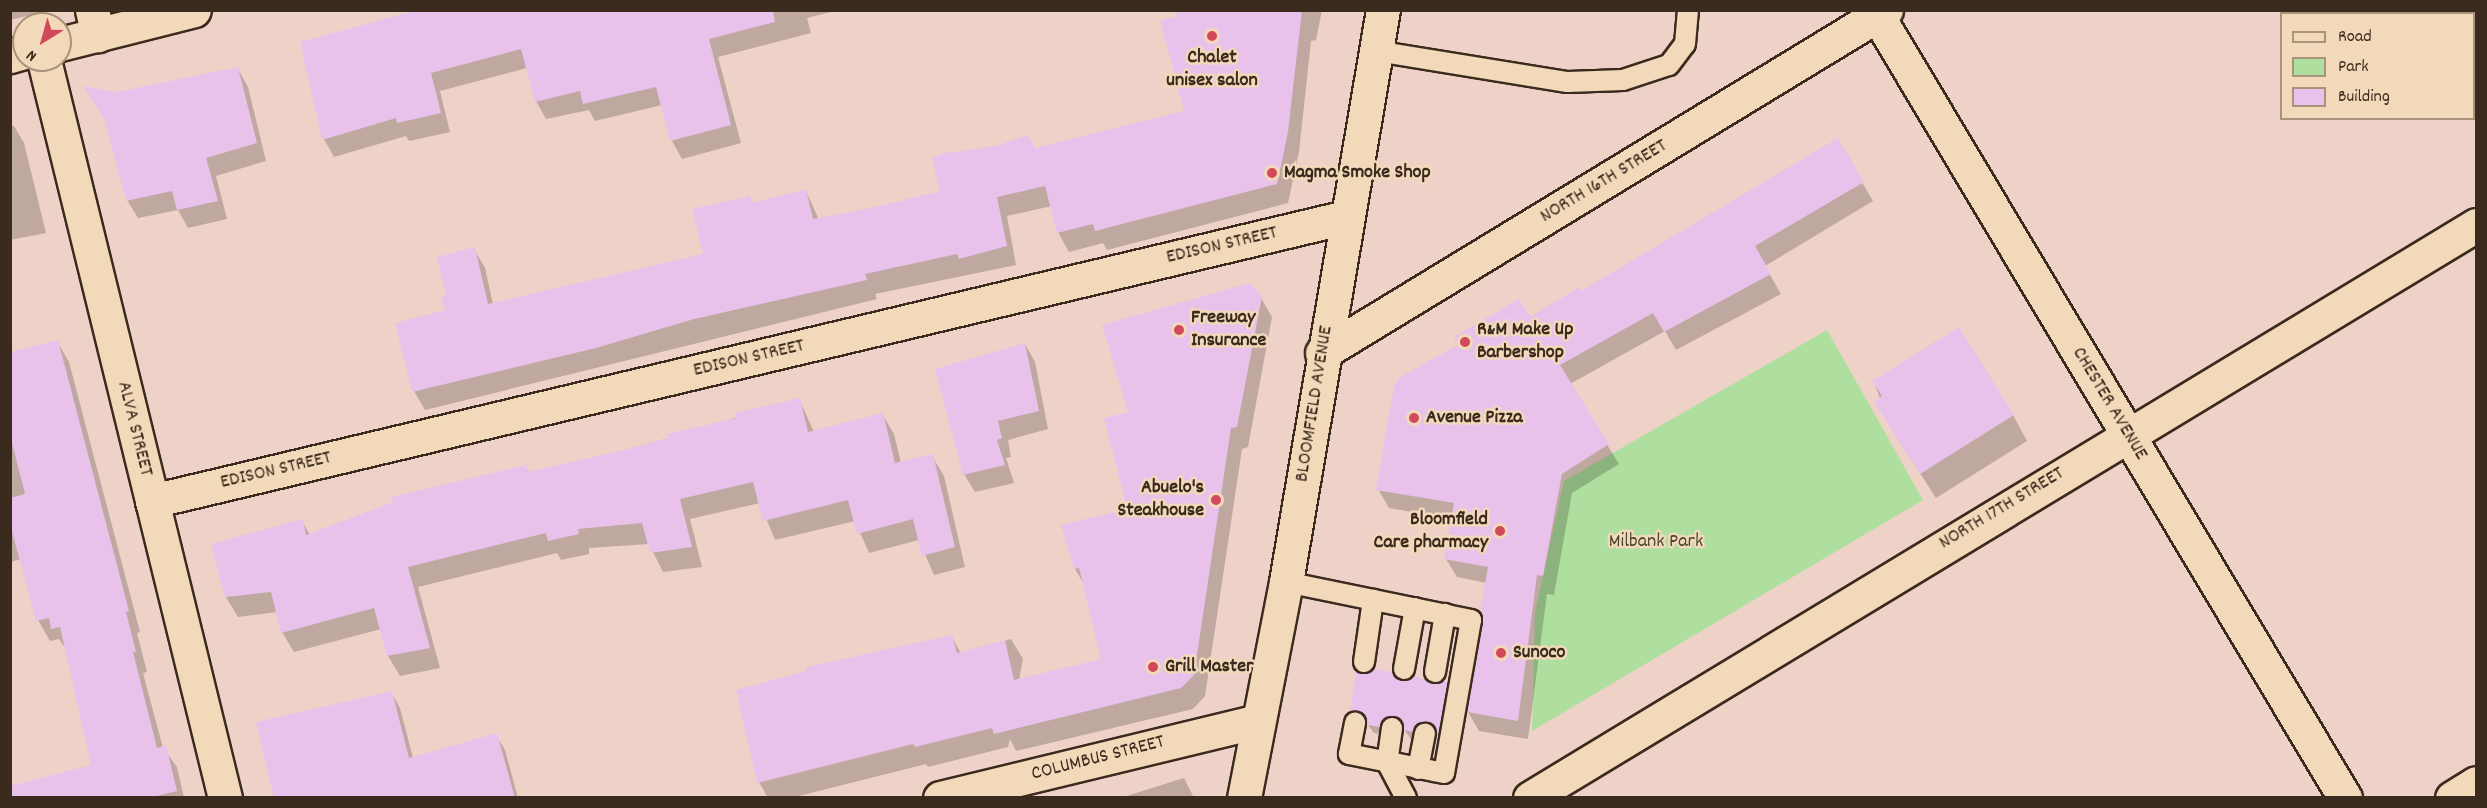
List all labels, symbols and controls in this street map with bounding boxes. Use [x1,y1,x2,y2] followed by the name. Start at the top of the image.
[12,12,72,72] north arrow
[2280,12,2475,120] legend
[2338,25,2372,50] text: Road
[1205,29,1219,43] marker: Chalet unisex salon
[22,44,42,67] text: N
[1166,46,1258,93] place label: Chalet unisex salon
[2338,55,2369,80] text: Park
[2338,85,2390,110] text: Building
[1536,135,1672,229] street label: NORTH 16TH STREET
[1284,161,1431,185] place label: Magma Smoke Shop
[1265,166,1279,180] marker: Magma Smoke Shop
[1164,222,1280,270] street label: EDISON STREET
[1191,306,1266,353] place label: Freeway Insurance
[1477,318,1573,365] place label: R&M Make Up Barbershop
[1172,323,1186,337] marker: Freeway Insurance
[1291,324,1339,484] street label: BLOOMFIELD AVENUE
[691,335,807,383] street label: EDISON STREET
[1458,335,1472,349] marker: R&M Make Up Barbershop
[2066,343,2152,465] street label: CHESTER AVENUE
[111,379,157,479] street label: ALVA STREET
[1426,406,1523,430] place label: Avenue Pizza
[1407,411,1421,425] marker: Avenue Pizza
[218,447,334,495] street label: EDISON STREET
[1935,462,2069,556] street label: NORTH 17TH STREET
[1118,476,1204,523] place label: Abuelo's Steakhouse
[1209,493,1223,507] marker: Abuelo's Steakhouse
[1374,508,1488,555] place label: Bloomfield Care pharmacy
[1493,524,1507,538] marker: Bloomfield Care pharmacy
[1609,530,1703,554] park label: Milbank Park
[1513,641,1566,665] place label: Sunoco
[1494,646,1508,660] marker: Sunoco
[1165,655,1253,679] place label: Grill Master
[1146,660,1160,674] marker: Grill Master
[1029,731,1167,787] street label: COLUMBUS STREET

